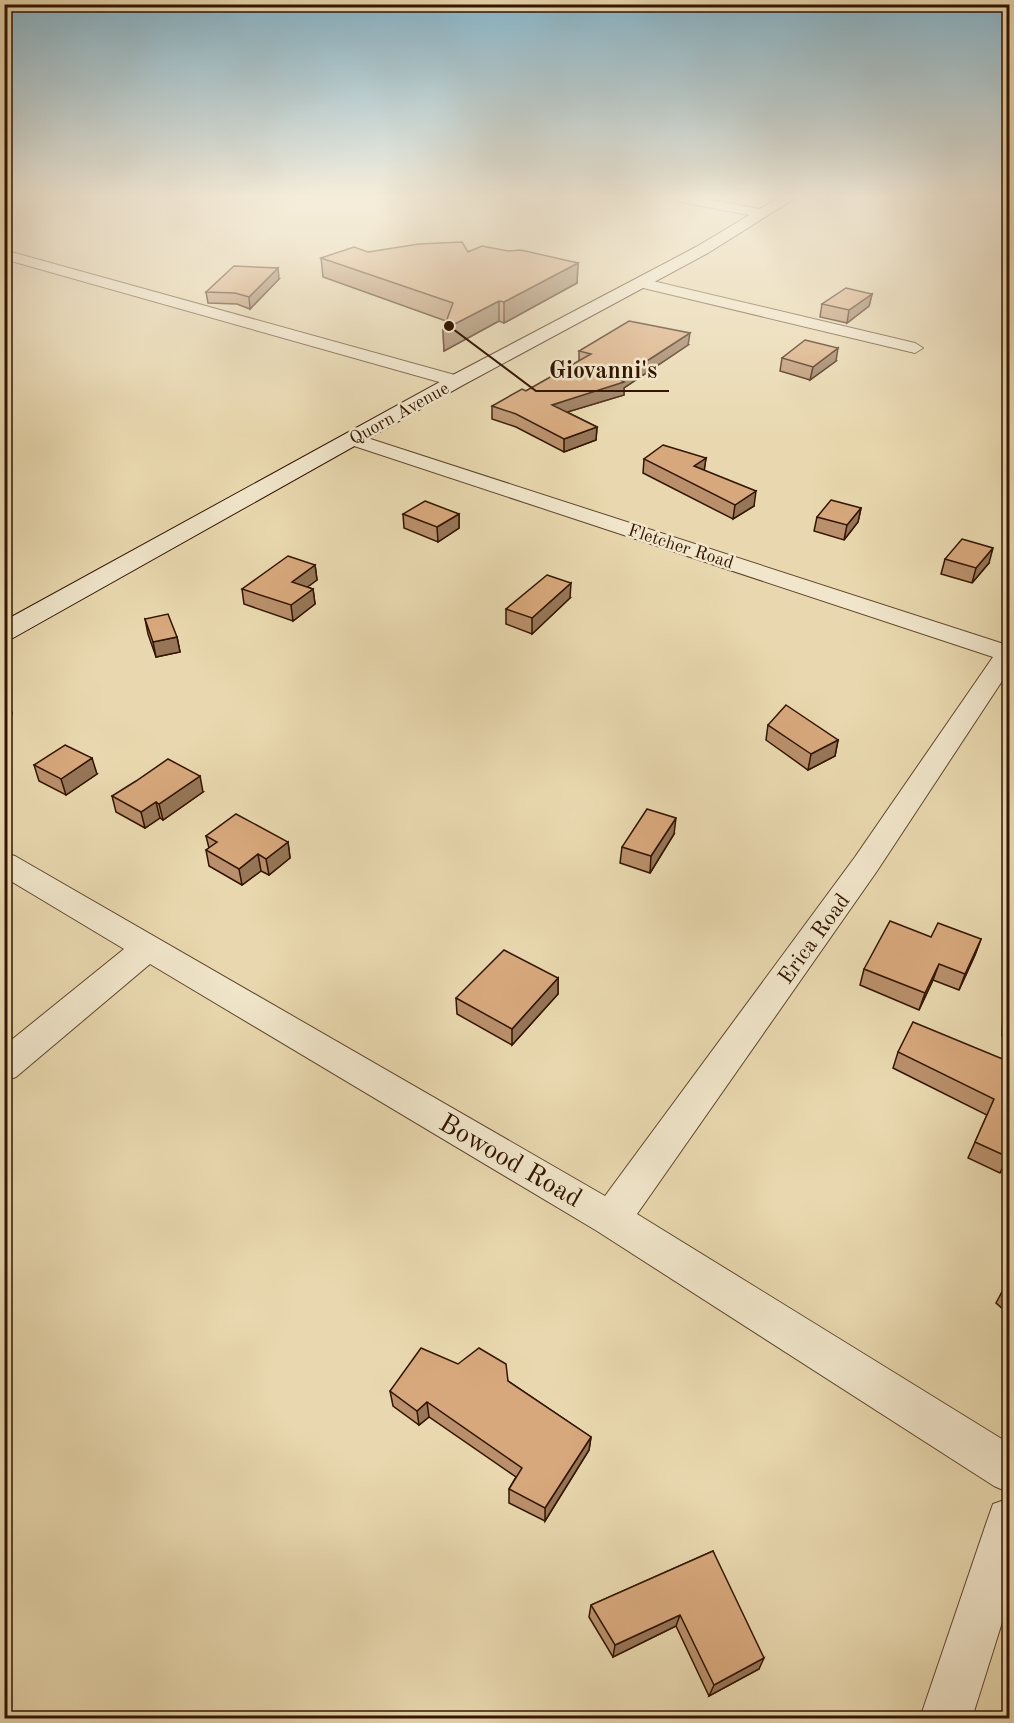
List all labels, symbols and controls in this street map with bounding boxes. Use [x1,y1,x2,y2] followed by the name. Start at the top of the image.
[536,349,669,391] callout: Giovanni's
[549,360,657,384] text: Giovanni's
[347,379,452,449] street label: Quorn Avenue
[626,521,736,573] street label: Fletcher Road
[775,890,855,988] street label: Erica Road
[434,1110,586,1213] street label: Bowood Road

